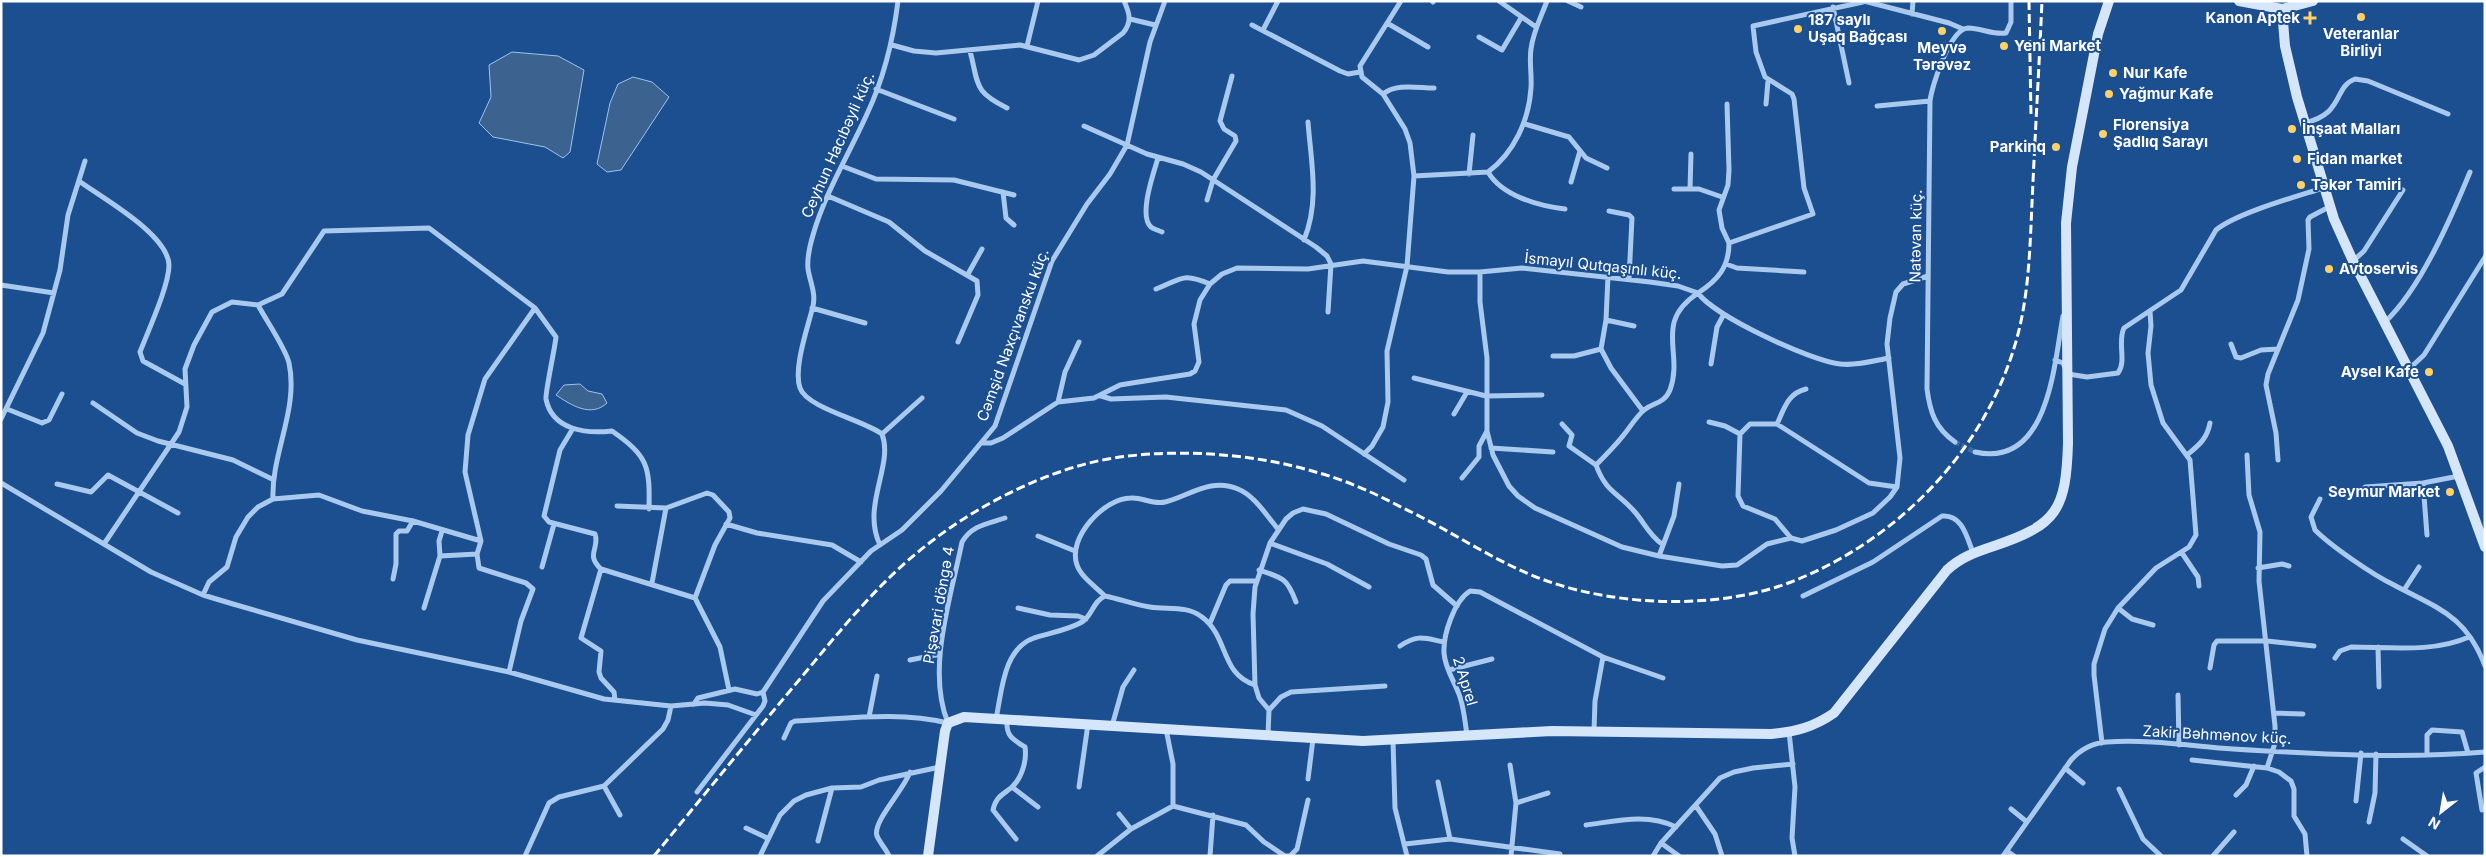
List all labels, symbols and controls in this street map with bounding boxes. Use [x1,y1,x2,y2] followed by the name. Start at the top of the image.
[2205,8,2300,27] place label: Kanon Aptek
[1808,10,1907,46] place label: 187 saylı Uşaq Bağçası
[2355,11,2367,23] marker: Veteranlar Birliyi
[2304,12,2316,24] marker: Kanon Aptek
[1792,23,1804,35] marker: 187 saylı Uşaq Bağçası
[2323,24,2399,60] place label: Veteranlar Birliyi
[1936,25,1948,37] marker: Meyvə Tərəvəz
[2014,36,2102,55] place label: Yeni Market
[1913,38,1971,74] place label: Meyvə Tərəvəz
[1998,40,2010,52] marker: Yeni Market
[2123,63,2188,82] place label: Nur Kafe
[2107,67,2119,79] marker: Nur Kafe
[797,69,878,221] street label: Ceyhun Hacıbəyli küç.
[2119,84,2213,103] place label: Yağmur Kafe
[2103,88,2115,100] marker: Yağmur Kafe
[2113,115,2208,151] place label: Florensiya Şadlıq Sarayı
[2302,119,2400,138] place label: İnşaat Malları
[2286,123,2298,135] marker: İnşaat Malları
[2097,128,2109,140] marker: Florensiya Şadlıq Sarayı
[1990,137,2046,156] place label: Parkinq
[2050,141,2062,153] marker: Parkinq
[2307,149,2403,168] place label: Fidan market
[2291,153,2303,165] marker: Fidan market
[2311,175,2401,194] place label: Təkər Tamiri
[2295,179,2307,191] marker: Təkər Tamiri
[1905,189,1926,283] street label: Natəvan küç.
[972,246,1053,424] street label: Cəmşid Naxçıvansku küç.
[1524,248,1683,283] street label: İsmayıl Qutqaşınlı küç.
[2339,259,2418,278] place label: Avtoservis
[2323,263,2335,275] marker: Avtoservis
[2341,362,2419,381] place label: Aysel Kafe
[2423,366,2435,378] marker: Aysel Kafe
[2328,482,2440,501] place label: Seymur Market
[2444,486,2456,498] marker: Seymur Market
[919,545,958,665] street label: Pişəvari döngə 4
[1449,654,1482,708] street label: 2 Aprel
[2142,721,2292,748] street label: Zakir Bəhmənov küç.
[2416,787,2466,837] north arrow
[2425,814,2443,834] text: N

